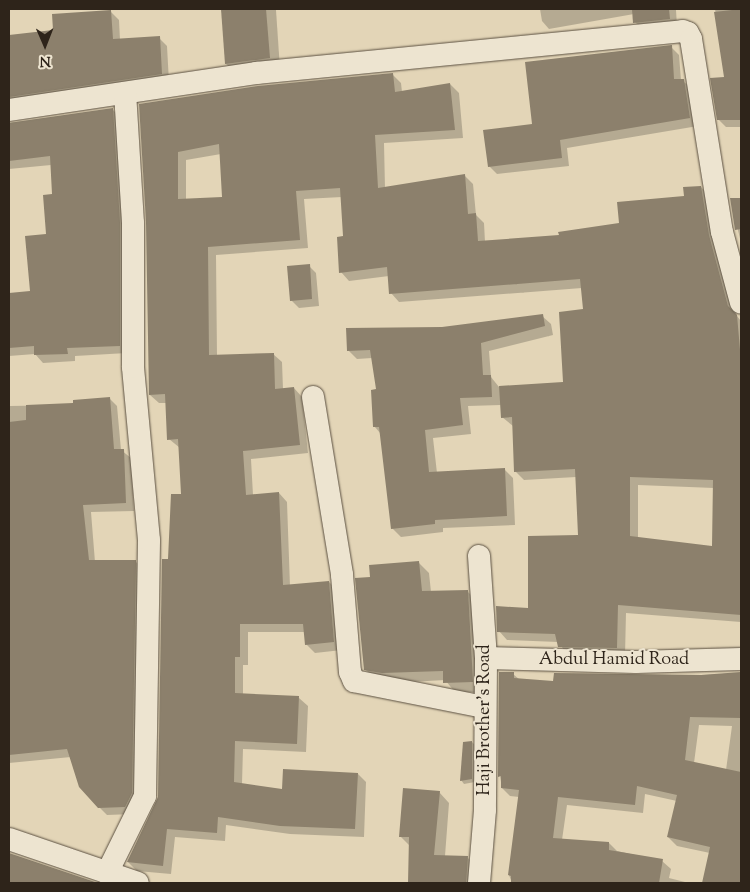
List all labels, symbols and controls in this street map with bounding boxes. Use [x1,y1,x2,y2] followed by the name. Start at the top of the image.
[20,20,70,70] north arrow
[39,50,51,70] text: N
[474,644,496,796] street label: Haji Brother's Road
[539,649,689,671] street label: Abdul Hamid Road

